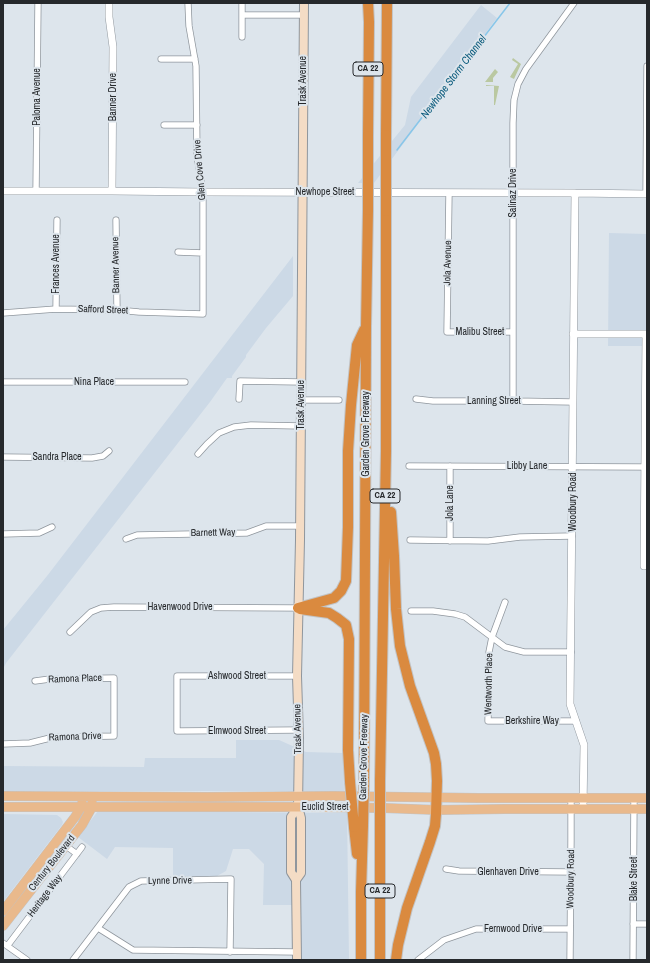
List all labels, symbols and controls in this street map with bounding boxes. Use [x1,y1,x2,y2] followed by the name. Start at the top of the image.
[418,33,490,121] water label: Newhope Storm Channel
[297,56,309,106] street label: Trask Avenue
[353,62,383,76] road number: CA 22
[31,68,43,126] street label: Paloma Avenue
[107,73,119,121] street label: Banner Drive
[191,139,209,201] street label: Glen Cove Drive
[507,168,519,218] street label: Salinaz Drive
[296,186,354,198] street label: Newhope Street
[50,234,62,294] street label: Frances Avenue
[110,237,122,293] street label: Banner Avenue
[442,240,454,286] street label: Jola Avenue
[78,303,128,317] street label: Safford Street
[456,326,504,338] street label: Malibu Street
[74,376,114,388] street label: Nina Place
[295,380,307,430] street label: Trask Avenue
[360,391,372,477] street label: Garden Grove Freeway
[467,395,521,407] street label: Lanning Street
[32,451,82,463] street label: Sandra Place
[507,460,547,472] street label: Libby Lane
[567,472,579,532] street label: Woodbury Road
[444,485,456,521] street label: Jola Lane
[370,489,400,503] road number: CA 22
[190,527,236,539] street label: Barnett Way
[147,601,213,613] street label: Havenwood Drive
[482,653,496,715] street label: Wentworth Place
[208,670,266,682] street label: Ashwood Street
[48,672,102,686] street label: Ramona Place
[292,704,304,754] street label: Trask Avenue
[357,714,371,800] street label: Garden Grove Freeway
[505,715,559,727] street label: Berkshire Way
[208,725,266,737] street label: Elmwood Street
[48,730,102,744] street label: Ramona Drive
[302,801,348,813] street label: Euclid Street
[26,833,78,893] street label: Century Boulevard
[564,849,578,909] street label: Woodbury Road
[628,857,640,901] street label: Blake Street
[477,866,539,878] street label: Glenhaven Drive
[25,872,65,920] street label: Heritage Way
[148,875,192,887] street label: Lynne Drive
[365,884,395,898] road number: CA 22
[484,923,542,935] street label: Fernwood Drive

